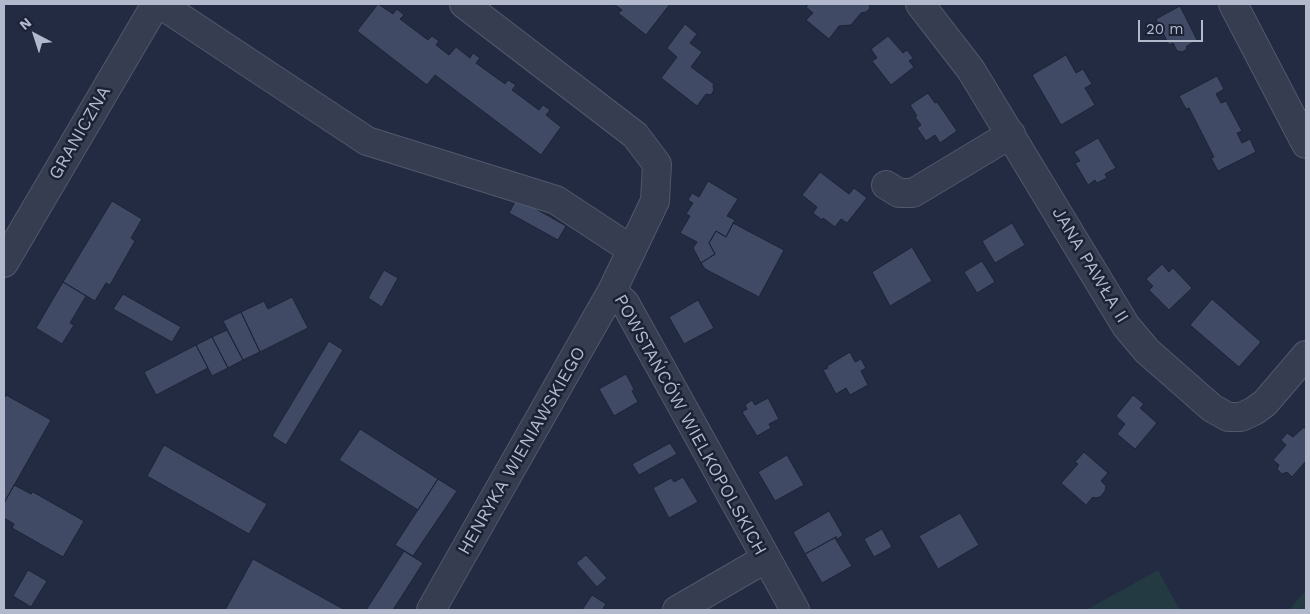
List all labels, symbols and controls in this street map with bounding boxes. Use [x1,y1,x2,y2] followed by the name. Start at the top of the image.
[10,10,60,60] north arrow
[1140,10,1205,42] scale bar
[16,14,34,33] text: N
[1146,20,1184,38] text: 20 m
[45,82,115,184] street label: GRANICZNA
[1047,203,1133,327] street label: JANA PAWŁA II
[609,291,771,559] street label: POWSTAŃCÓW WIELKOPOLSKICH
[453,343,591,559] street label: HENRYKA WIENIAWSKIEGO

